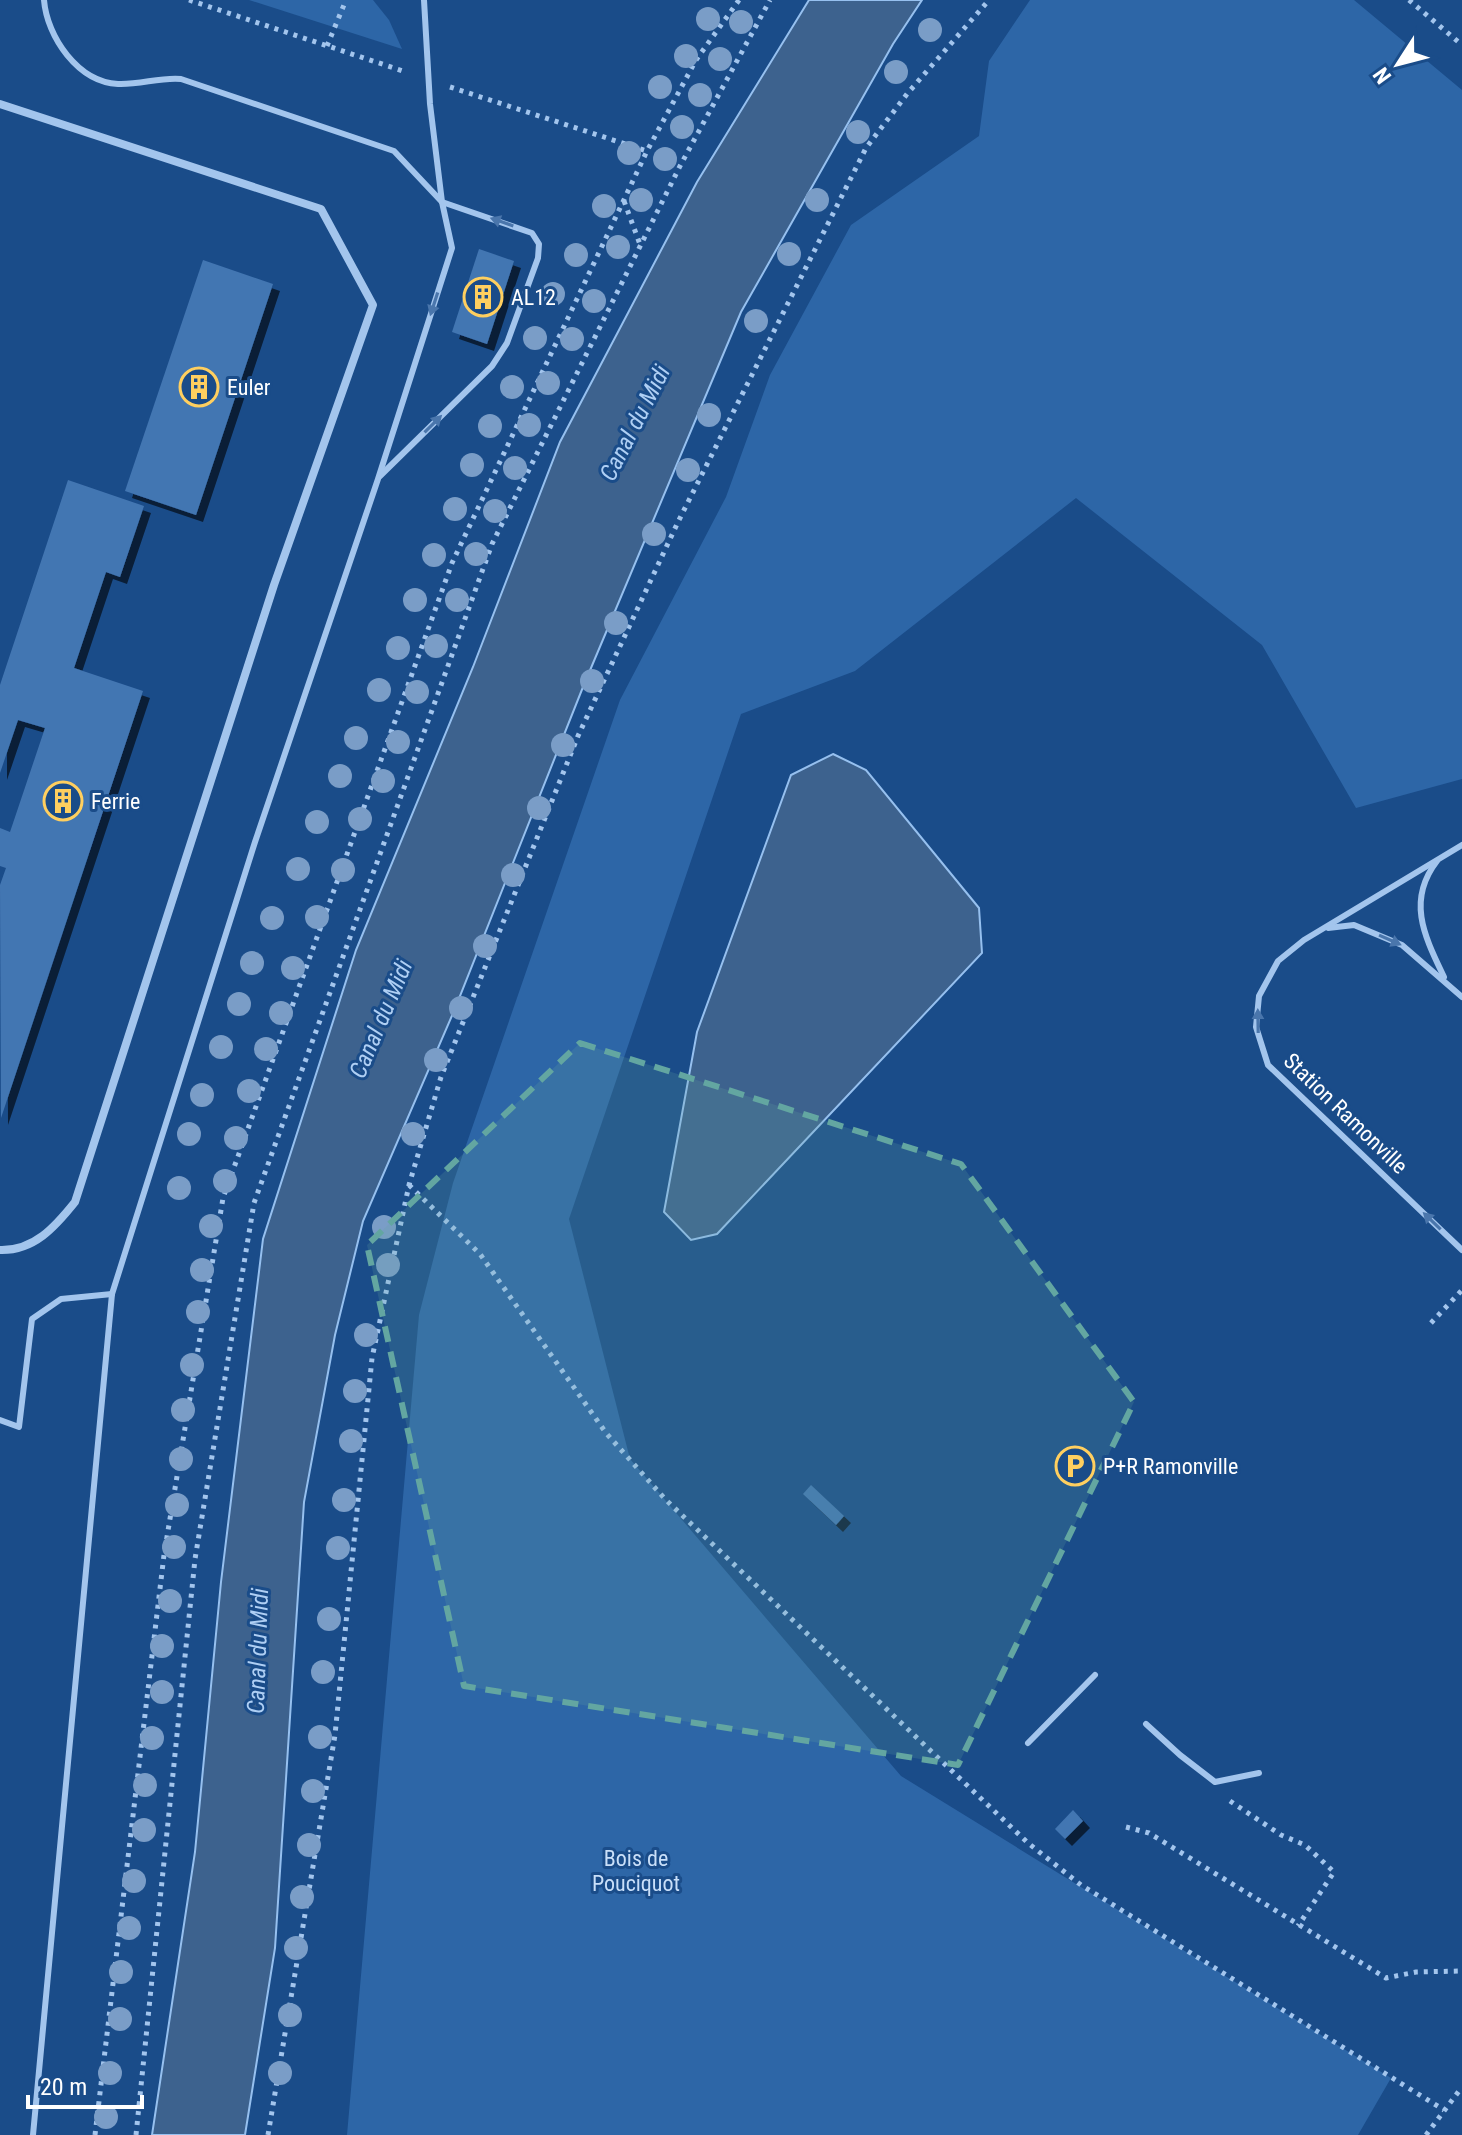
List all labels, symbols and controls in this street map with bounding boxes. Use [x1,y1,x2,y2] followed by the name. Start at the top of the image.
[1358,24,1438,104] north arrow
[1368,63,1396,88] text: N
[489,216,513,228] one-way arrow
[462,276,504,318] building icon: AL12
[511,285,556,310] place label: AL12
[427,292,439,316] one-way arrow
[594,360,676,485] water label: Canal du Midi
[178,366,220,408] building icon: Euler
[227,375,271,400] place label: Euler
[423,415,442,434] one-way arrow
[42,780,84,822] building icon: Ferrie
[91,789,140,814] place label: Ferrie
[1378,934,1402,947] one-way arrow
[344,955,419,1082] water label: Canal du Midi
[1252,1007,1264,1033] one-way arrow
[1279,1048,1413,1179] street label: Station Ramonville
[1423,1212,1442,1231] one-way arrow
[1054,1445,1096,1487] parking icon: P+R Ramonville
[1103,1454,1238,1479] place label: P+R Ramonville
[242,1587,274,1714] water label: Canal du Midi
[592,1846,680,1896] park label: Bois de Pouciquot
[28,2059,142,2109] scale bar
[40,2073,87,2101] text: 20 m

